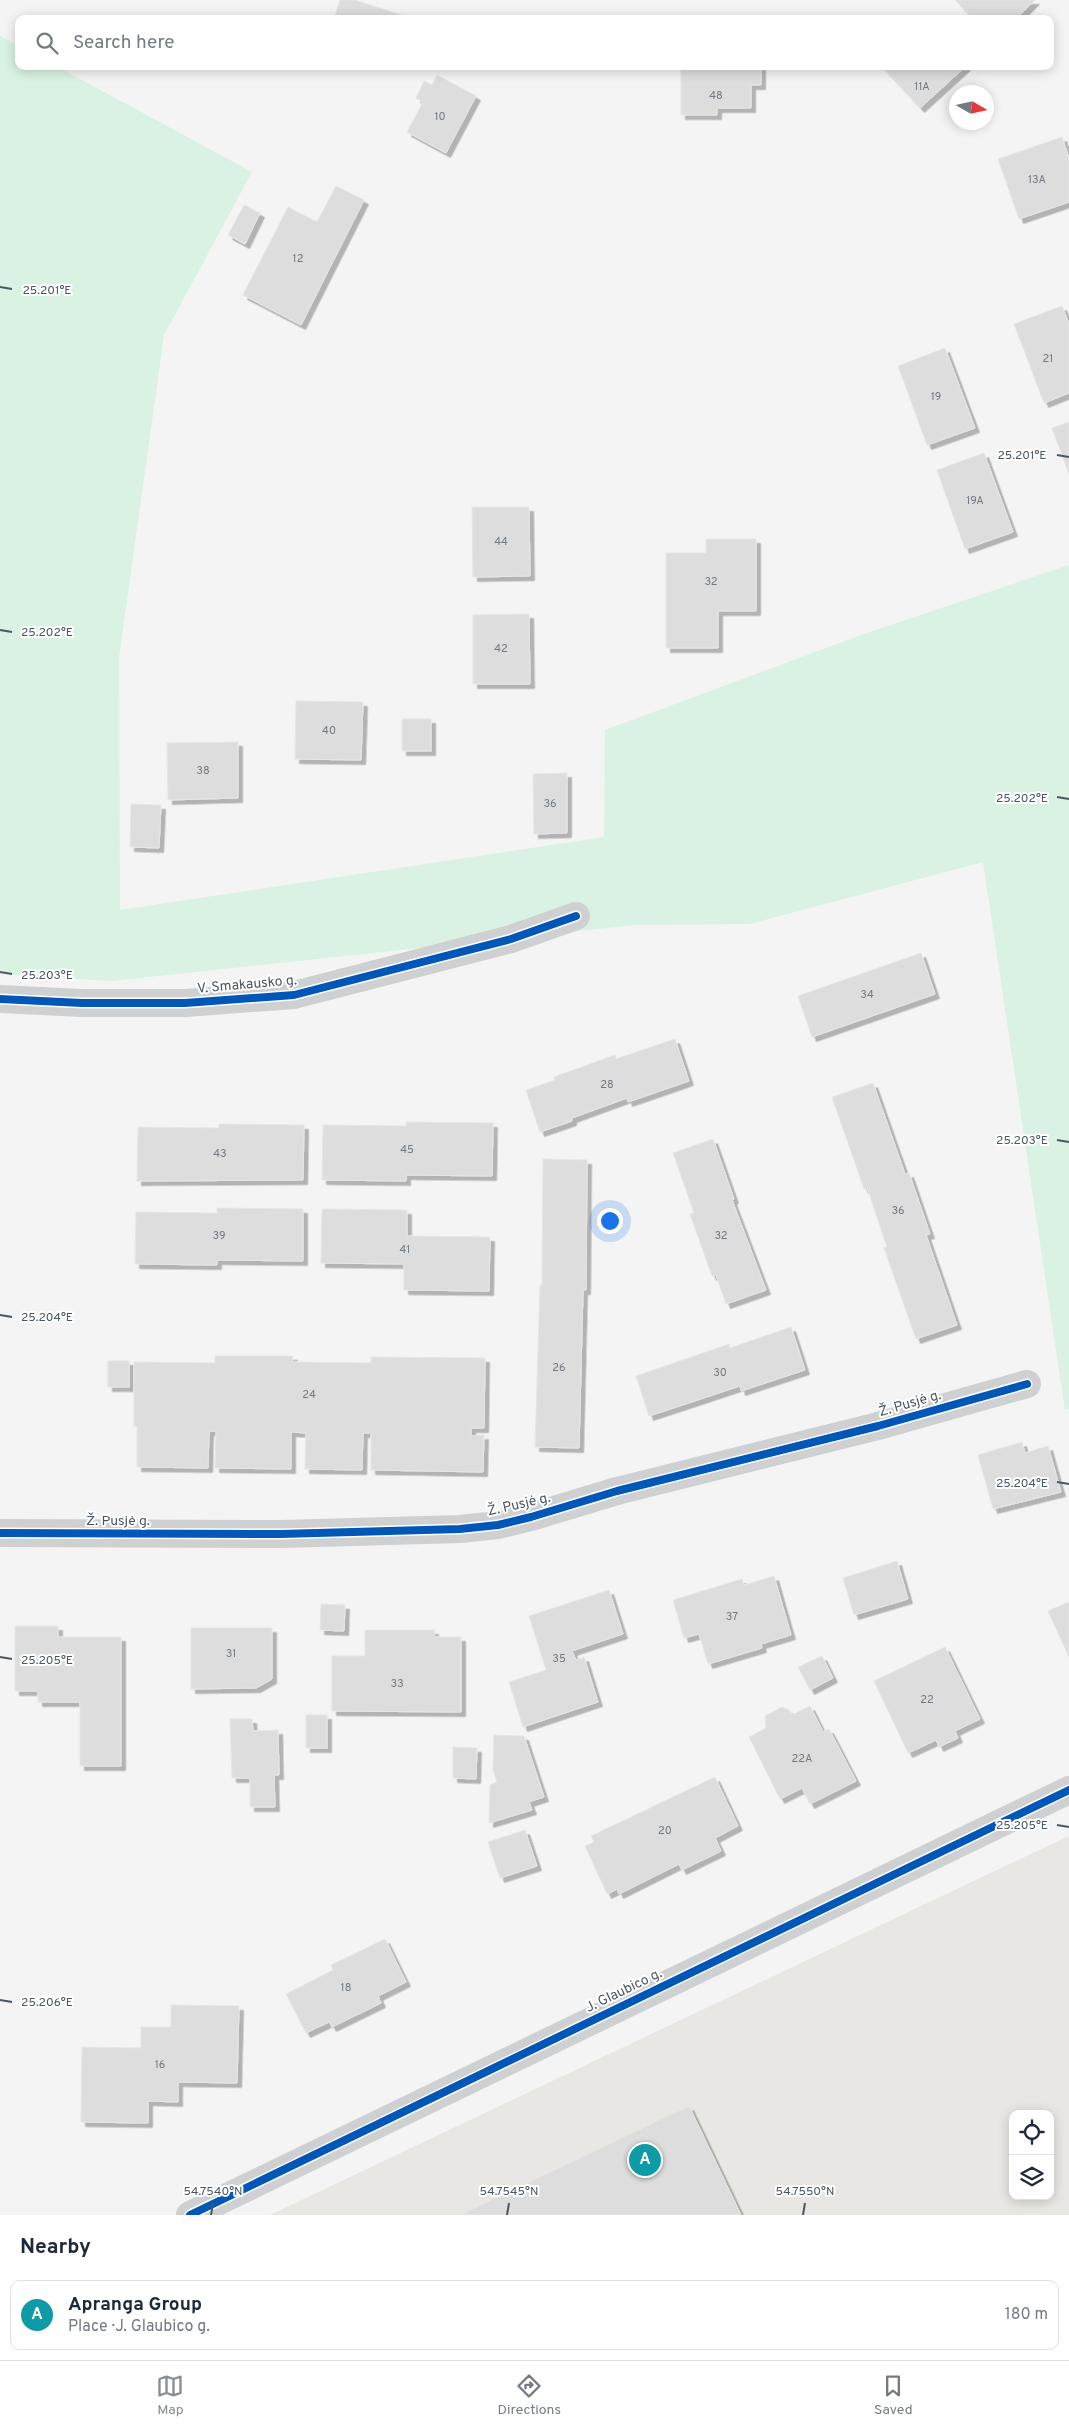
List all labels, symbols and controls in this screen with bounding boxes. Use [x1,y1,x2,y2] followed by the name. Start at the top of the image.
[15,15,1054,70] search box
[33,29,61,57] icon: search
[73,31,175,55] text: Search here
[914,80,930,94] house number: 11A
[949,85,994,130] north arrow
[709,89,723,103] house number: 48
[434,110,446,124] house number: 10
[1028,173,1046,187] house number: 13A
[293,252,303,266] house number: 12
[22,283,72,299] text: 25.201°E
[1043,352,1053,366] house number: 21
[931,390,941,404] house number: 19
[997,448,1047,464] text: 25.201°E
[966,494,984,508] house number: 19A
[494,535,508,549] house number: 44
[704,575,718,589] house number: 32
[21,625,73,641] text: 25.202°E
[494,642,508,656] house number: 42
[322,724,336,738] house number: 40
[196,764,210,778] house number: 38
[996,791,1048,807] text: 25.202°E
[543,797,557,811] house number: 36
[21,968,73,984] text: 25.203°E
[196,972,298,998] street label: V. Smakausko g.
[860,988,874,1002] house number: 34
[600,1078,614,1092] house number: 28
[996,1133,1048,1149] text: 25.203°E
[400,1143,414,1157] house number: 45
[213,1147,227,1161] house number: 43
[891,1204,905,1218] house number: 36
[597,1208,623,1234] your location
[213,1229,225,1243] house number: 39
[714,1229,728,1243] house number: 32
[400,1243,410,1257] house number: 41
[21,1310,73,1326] text: 25.204°E
[552,1361,566,1375] house number: 26
[713,1366,727,1380] house number: 30
[877,1386,943,1421] street label: Ž. Pusjė g.
[302,1388,316,1402] house number: 24
[996,1476,1048,1492] text: 25.204°E
[486,1489,552,1520] street label: Ž. Pusjė g.
[86,1512,150,1530] street label: Ž. Pusjė g.
[726,1610,738,1624] house number: 37
[226,1647,236,1661] house number: 31
[552,1652,566,1666] house number: 35
[21,1653,73,1669] text: 25.205°E
[390,1677,404,1691] house number: 33
[920,1693,934,1707] house number: 22
[792,1752,812,1766] house number: 22A
[996,1818,1048,1834] text: 25.205°E
[658,1824,672,1838] house number: 20
[583,1965,665,2017] street label: J. Glaubico g.
[341,1981,351,1995] house number: 18
[21,1995,73,2011] text: 25.206°E
[155,2058,165,2072] house number: 16
[1009,2110,1054,2200] map controls
[1009,2110,1054,2155] button: locate
[629,2141,661,2179] pin: A
[1009,2155,1054,2200] button: layers
[183,2184,243,2200] text: 54.7540°N
[480,2184,538,2200] text: 54.7545°N
[776,2184,834,2200] text: 54.7550°N
[20,2234,91,2261] text: Nearby
[68,2293,202,2317] text: Apranga Group
[31,2305,43,2325] text: A
[1005,2305,1048,2325] text: 180 m
[68,2317,210,2337] text: Place · J. Glaubico g.
[156,2372,184,2419] tab: Map
[497,2372,561,2419] tab: Directions
[874,2372,913,2419] tab: Saved

